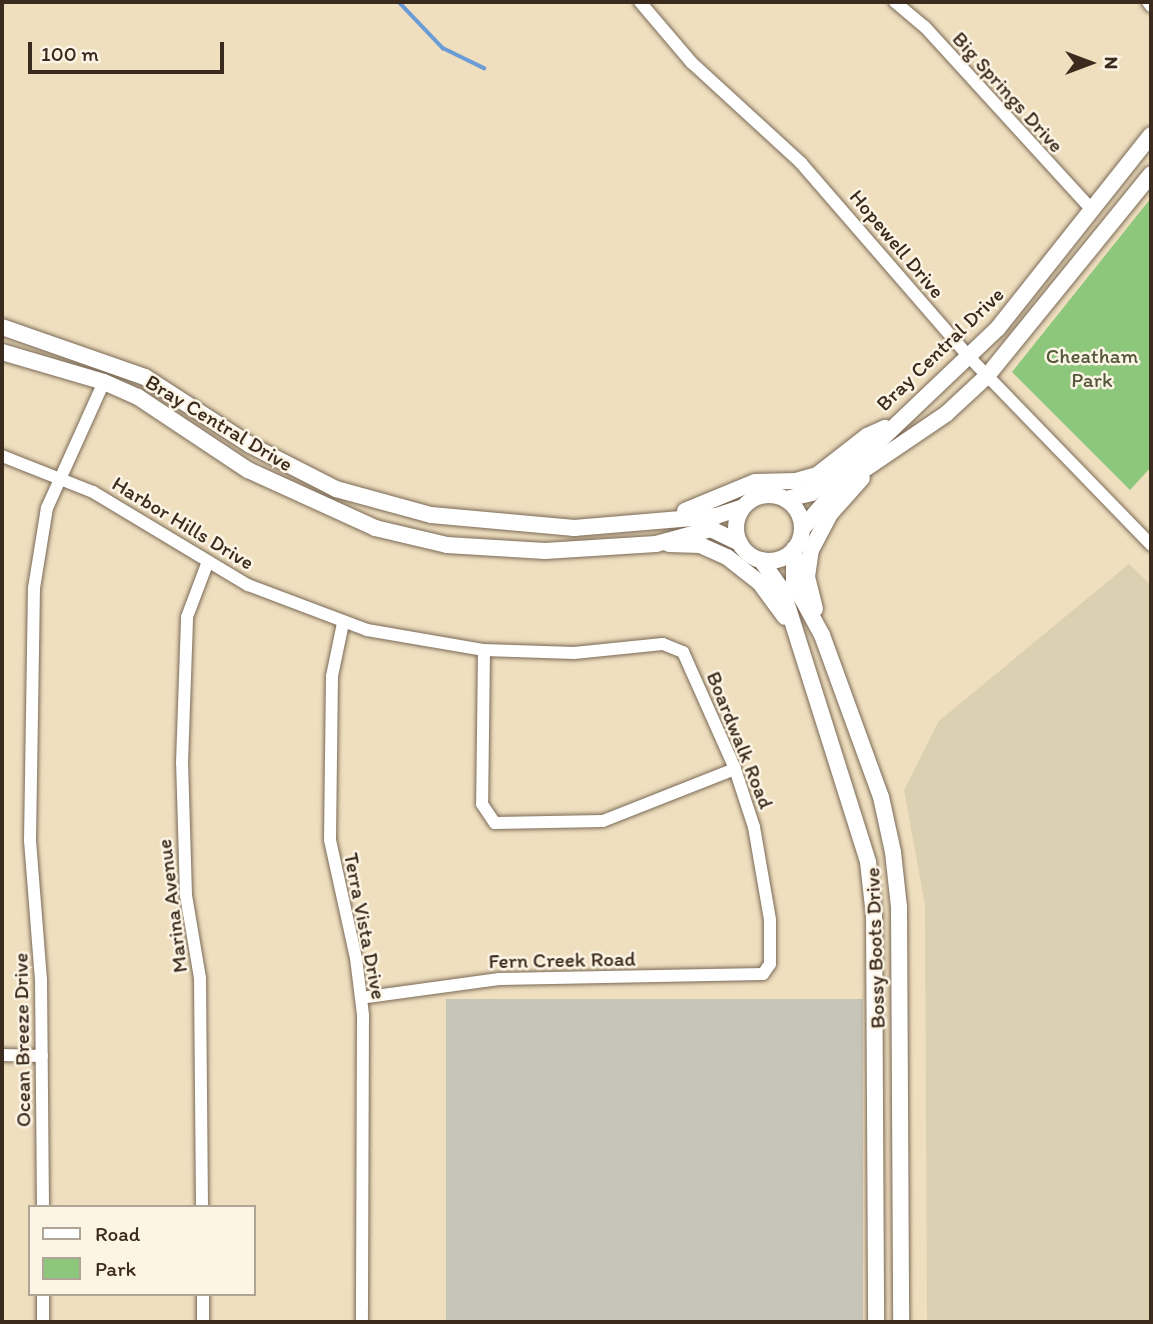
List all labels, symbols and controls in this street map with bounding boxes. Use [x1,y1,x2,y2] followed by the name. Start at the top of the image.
[947,26,1069,158] street label: Big Springs Drive
[32,28,228,72] scale bar
[1055,28,1125,98] north arrow
[41,41,99,66] text: 100 m
[1100,57,1123,69] text: N
[844,184,950,304] street label: Hopewell Drive
[871,282,1009,416] street label: Bray Central Drive
[1046,343,1138,393] park label: Cheatham Park
[141,369,297,477] street label: Bray Central Drive
[107,471,259,575] street label: Harbor Hills Drive
[701,668,779,812] street label: Boardwalk Road
[151,838,193,974] street label: Marina Avenue
[338,851,392,1001] street label: Terra Vista Drive
[860,867,890,1029] street label: Bossy Boots Drive
[488,946,636,974] street label: Fern Creek Road
[8,952,36,1128] street label: Ocean Breeze Drive
[28,1205,256,1296] legend
[95,1221,140,1246] text: Road
[95,1256,136,1281] text: Park

